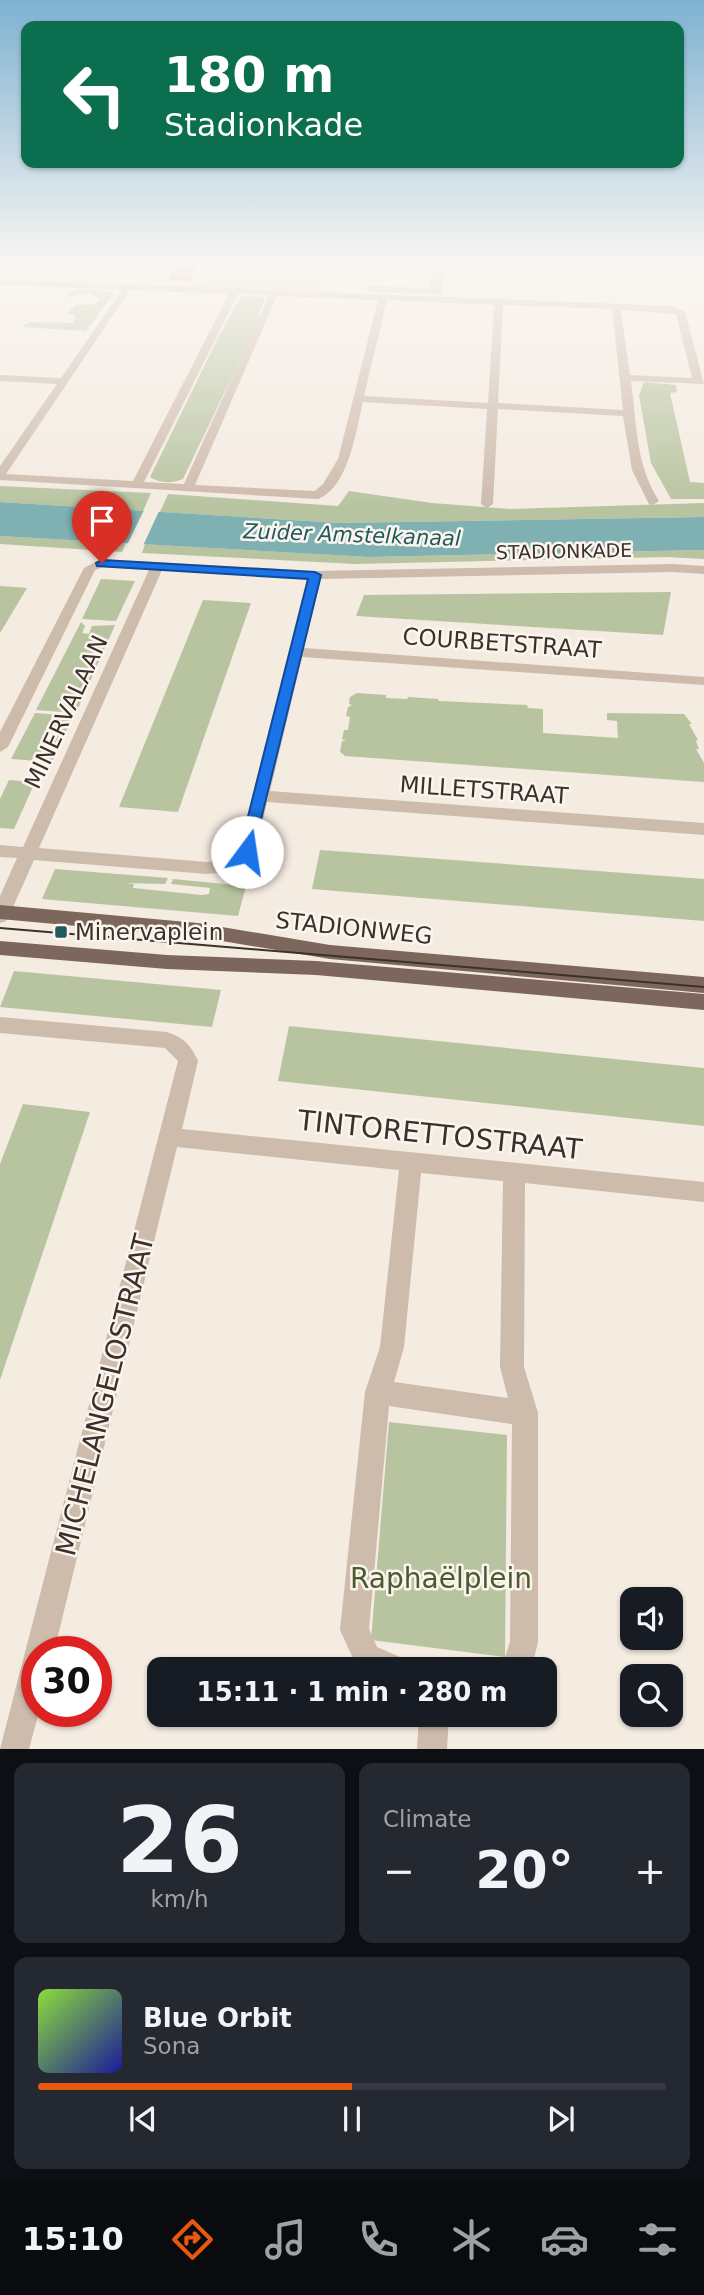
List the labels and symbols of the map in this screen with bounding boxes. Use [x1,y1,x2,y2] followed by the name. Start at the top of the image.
[72,491,132,563] pin
[242,519,461,551] water label: Zuider Amstelkanaal
[496,539,632,563] street label: STADIONKADE
[402,623,603,663] street label: COURBETSTRAAT
[19,631,113,793] street label: MINERVALAAN
[399,771,570,809] street label: MILLETSTRAAT
[210,815,284,889] position arrow
[274,907,434,949] street label: STADIONWEG
[75,919,223,945] place label: Minervaplein
[53,924,69,940] marker: Minervaplein
[295,1104,585,1166] street label: TINTORETTOSTRAAT
[49,1230,161,1559] street label: MICHELANGELOSTRAAT
[350,1562,532,1595] park label: Raphaëlplein
[21,1636,112,1727] speed limit sign: 30

